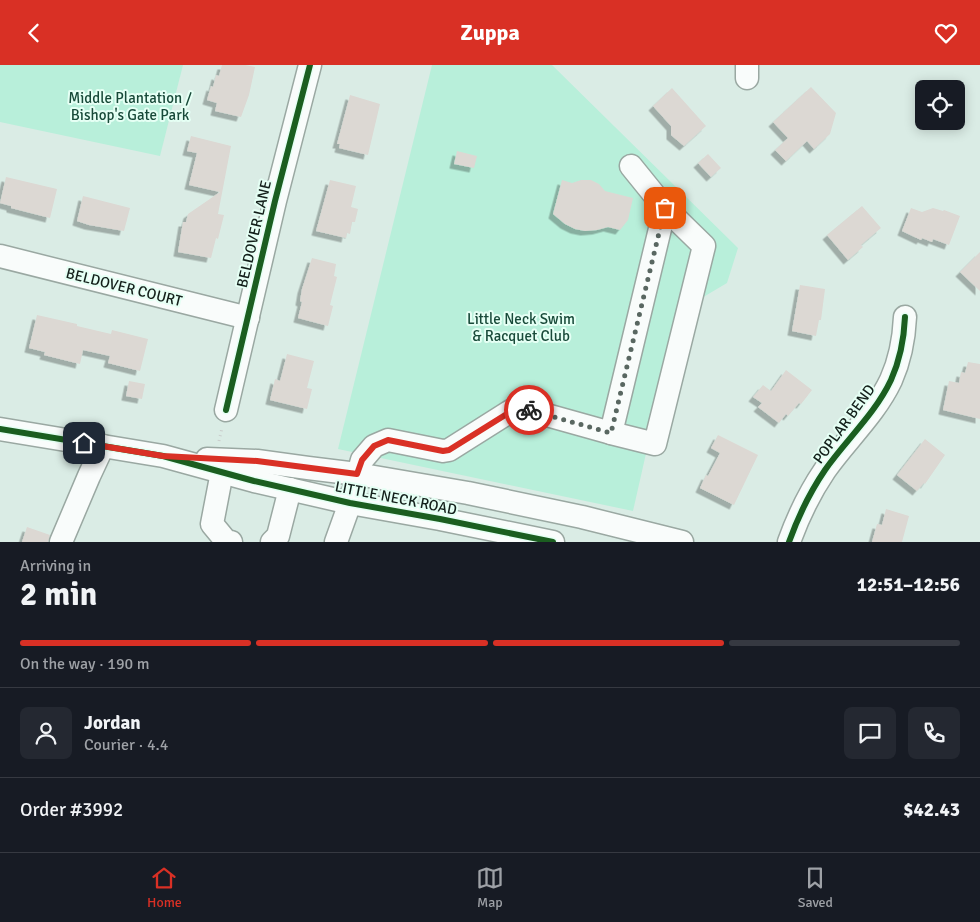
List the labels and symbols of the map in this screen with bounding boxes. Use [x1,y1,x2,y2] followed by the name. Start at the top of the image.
[68,89,192,124] park label: Middle Plantation / Bishop's Gate Park
[233,179,275,289] street label: BELDOVER LANE
[644,187,686,229] pin
[64,264,185,310] street label: BELDOVER COURT
[467,310,575,345] park label: Little Neck Swim & Racquet Club
[809,381,879,467] street label: POPLAR BEND
[504,385,554,435] courier
[63,422,105,464] pin
[333,477,459,519] street label: LITTLE NECK ROAD

